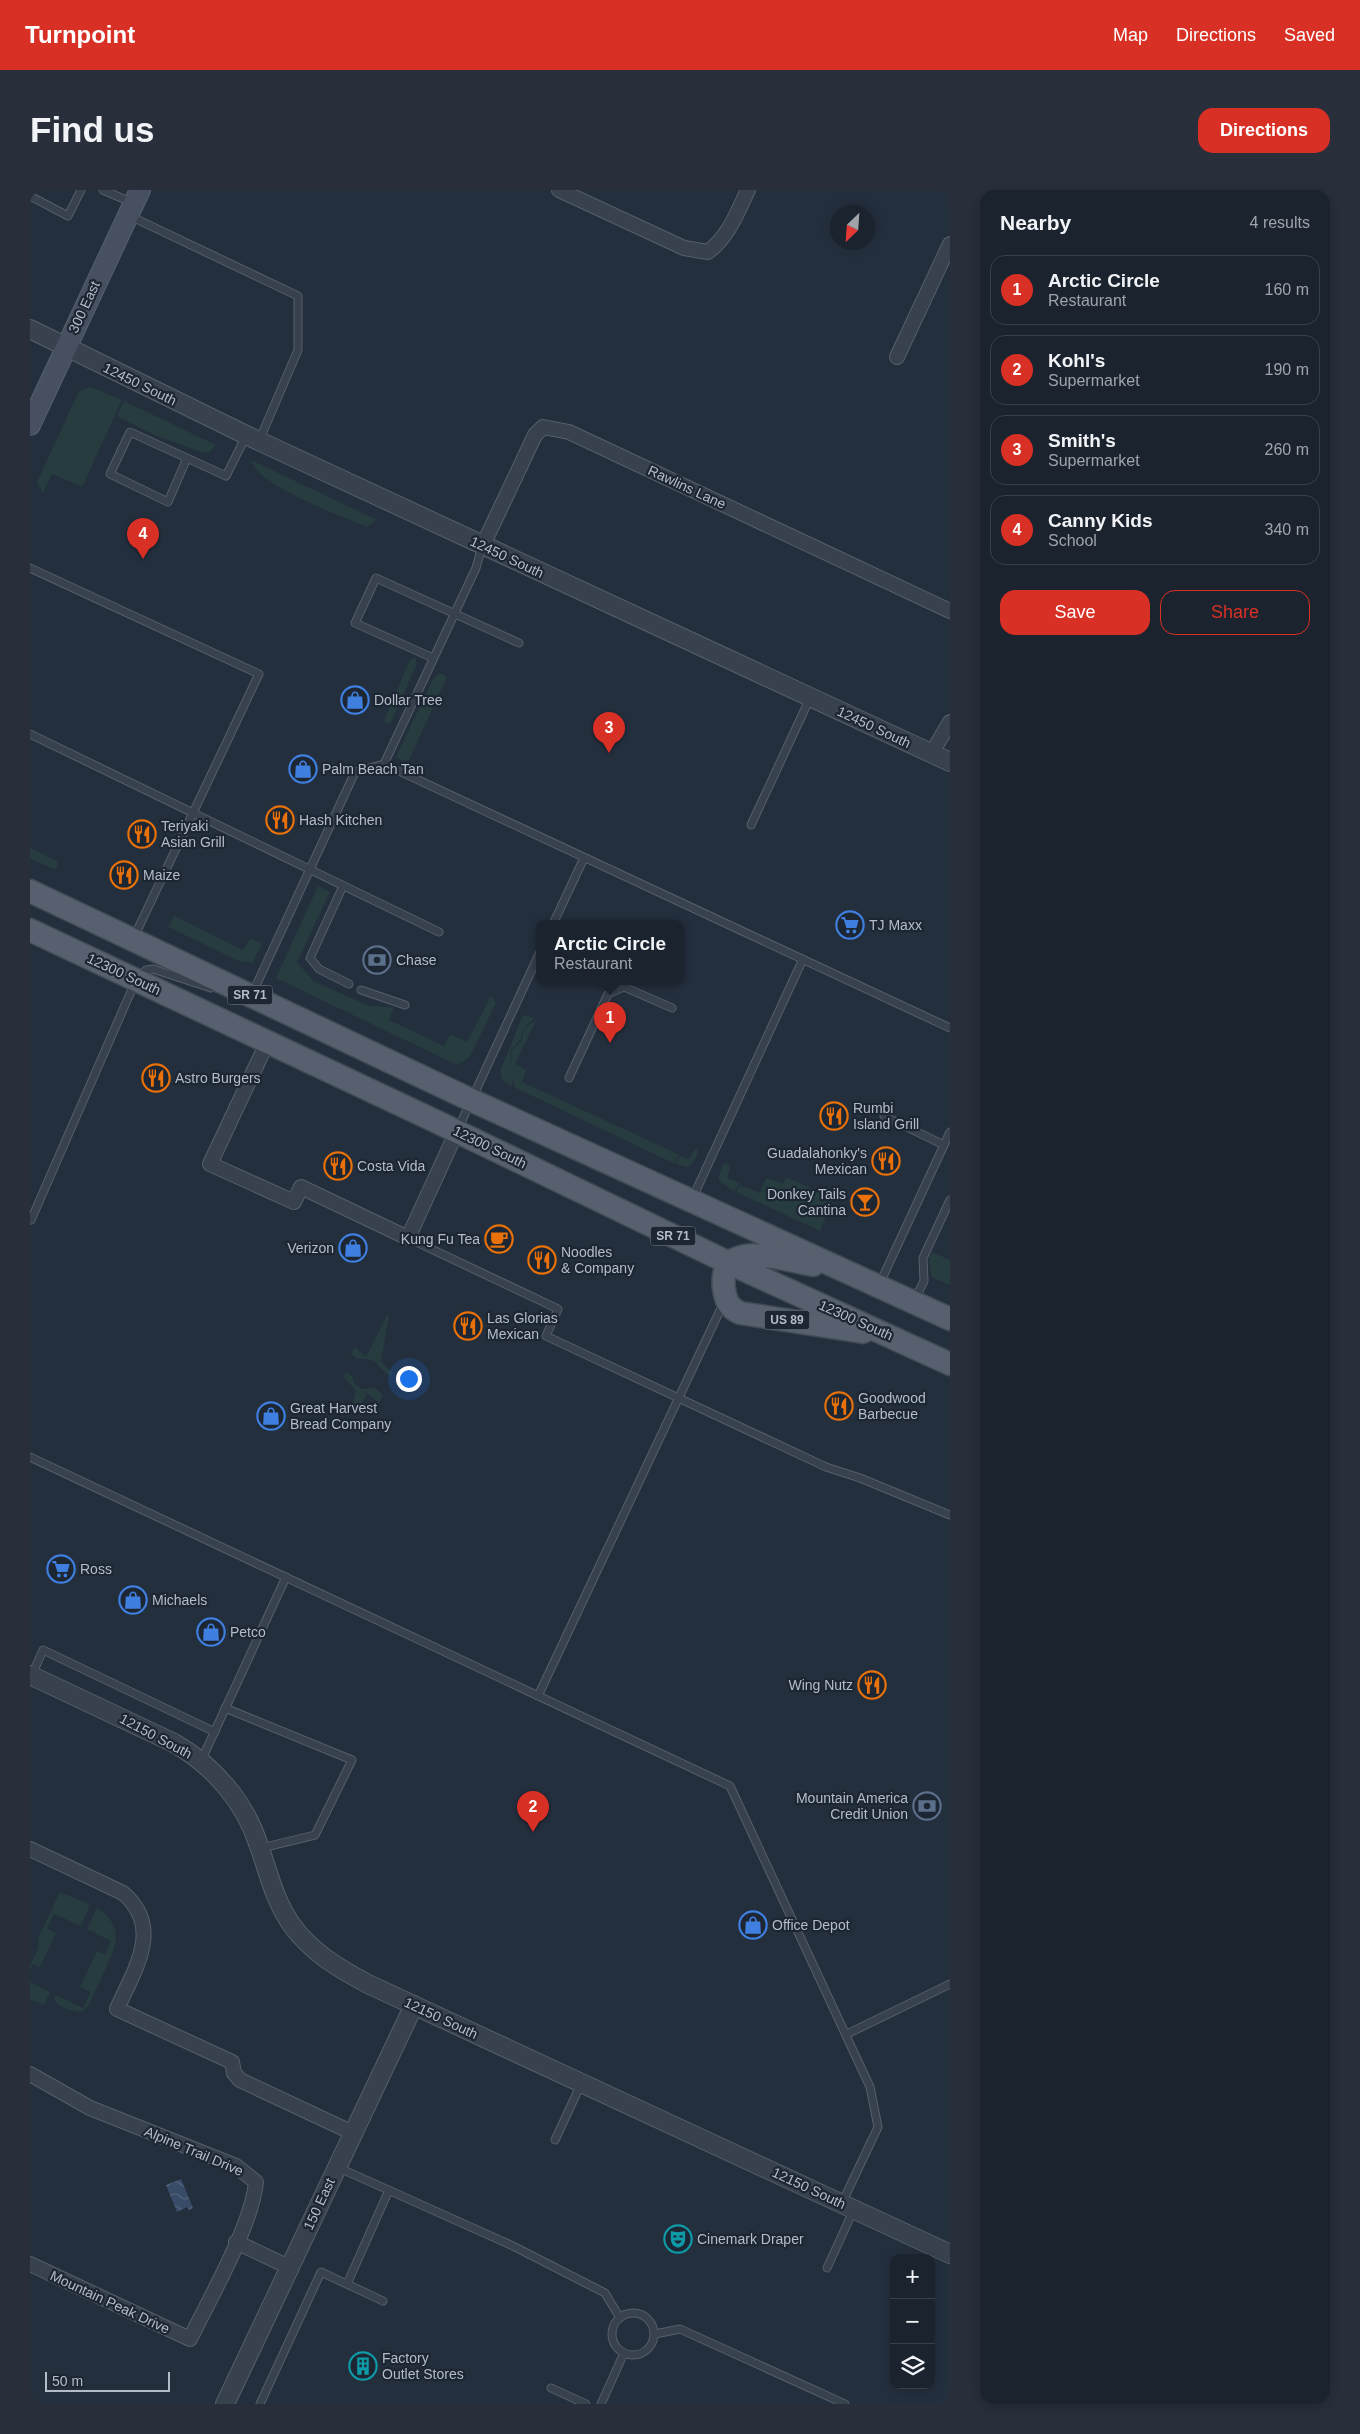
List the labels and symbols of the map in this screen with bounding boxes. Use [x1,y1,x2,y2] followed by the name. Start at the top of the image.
[830,205,875,250] north arrow
[65,278,103,335] street label: 300 East
[101,359,179,409] street label: 12450 South
[646,462,729,512] street label: Rawlins Lane
[127,518,159,559] pin: 4
[468,533,546,581] street label: 12450 South
[340,685,370,715] shop icon: Dollar Tree
[374,692,443,708] place label: Dollar Tree
[835,703,913,751] street label: 12450 South
[593,712,625,753] pin: 3
[288,754,318,784] shop icon: Palm Beach Tan
[322,761,424,777] place label: Palm Beach Tan
[265,805,295,835] restaurant icon: Hash Kitchen
[299,812,382,828] place label: Hash Kitchen
[161,818,225,850] place label: Teriyaki Asian Grill
[127,819,157,849] restaurant icon: Teriyaki Asian Grill
[109,860,139,890] restaurant icon: Maize
[143,867,181,883] place label: Maize
[835,910,865,940] supermarket icon: TJ Maxx
[869,917,922,933] place label: TJ Maxx
[362,945,392,975] bank icon: Chase
[85,950,163,998] street label: 12300 South
[396,952,437,968] place label: Chase
[228,986,272,1004] road number: SR 71
[594,1002,626,1043] pin: 1
[141,1063,171,1093] restaurant icon: Astro Burgers
[175,1070,261,1086] place label: Astro Burgers
[853,1100,919,1132] place label: Rumbi Island Grill
[819,1101,849,1131] restaurant icon: Rumbi Island Grill
[451,1122,529,1172] street label: 12300 South
[767,1145,867,1177] place label: Guadalahonky's Mexican
[871,1146,901,1176] restaurant icon: Guadalahonky's Mexican
[323,1151,353,1181] restaurant icon: Costa Vida
[357,1158,425,1174] place label: Costa Vida
[767,1186,846,1218] place label: Donkey Tails Cantina
[850,1187,880,1217] bar icon: Donkey Tails Cantina
[484,1224,514,1254] cafe icon: Kung Fu Tea
[650,1226,696,1246] road number: SR 71
[401,1231,480,1247] place label: Kung Fu Tea
[338,1233,368,1263] shop icon: Verizon
[287,1240,334,1256] place label: Verizon
[561,1244,634,1276] place label: Noodles & Company
[527,1245,557,1275] restaurant icon: Noodles & Company
[816,1297,896,1343] street label: 12300 South
[487,1310,558,1342] place label: Las Glorias Mexican
[764,1310,810,1330] road number: US 89
[453,1311,483,1341] restaurant icon: Las Glorias Mexican
[396,1366,422,1392] your location
[858,1390,926,1422] place label: Goodwood Barbecue
[824,1391,854,1421] restaurant icon: Goodwood Barbecue
[290,1400,391,1432] place label: Great Harvest Bread Company
[256,1401,286,1431] shop icon: Great Harvest Bread Company
[46,1554,76,1584] supermarket icon: Ross
[80,1561,112,1577] place label: Ross
[118,1585,148,1615] shop icon: Michaels
[152,1592,207,1608] place label: Michaels
[196,1617,226,1647] shop icon: Petco
[230,1624,266,1640] place label: Petco
[857,1670,887,1700] restaurant icon: Wing Nutz
[788,1677,853,1693] place label: Wing Nutz
[117,1710,195,1762] street label: 12150 South
[796,1790,908,1822] place label: Mountain America Credit Union
[517,1791,549,1832] pin: 2
[912,1791,942,1821] bank icon: Mountain America Credit Union
[738,1910,768,1940] shop icon: Office Depot
[772,1917,850,1933] place label: Office Depot
[402,1994,480,2042] street label: 12150 South
[142,2123,246,2179] street label: Alpine Trail Drive
[770,2164,848,2212] street label: 12150 South
[300,2175,338,2232] street label: 150 East
[663,2224,693,2254] theatre icon: Cinemark Draper
[697,2231,804,2247] place label: Cinemark Draper
[48,2267,172,2337] street label: Mountain Peak Drive
[382,2350,464,2382] place label: Factory Outlet Stores
[348,2351,378,2381] building icon: Factory Outlet Stores
[45,2369,170,2392] scale bar

